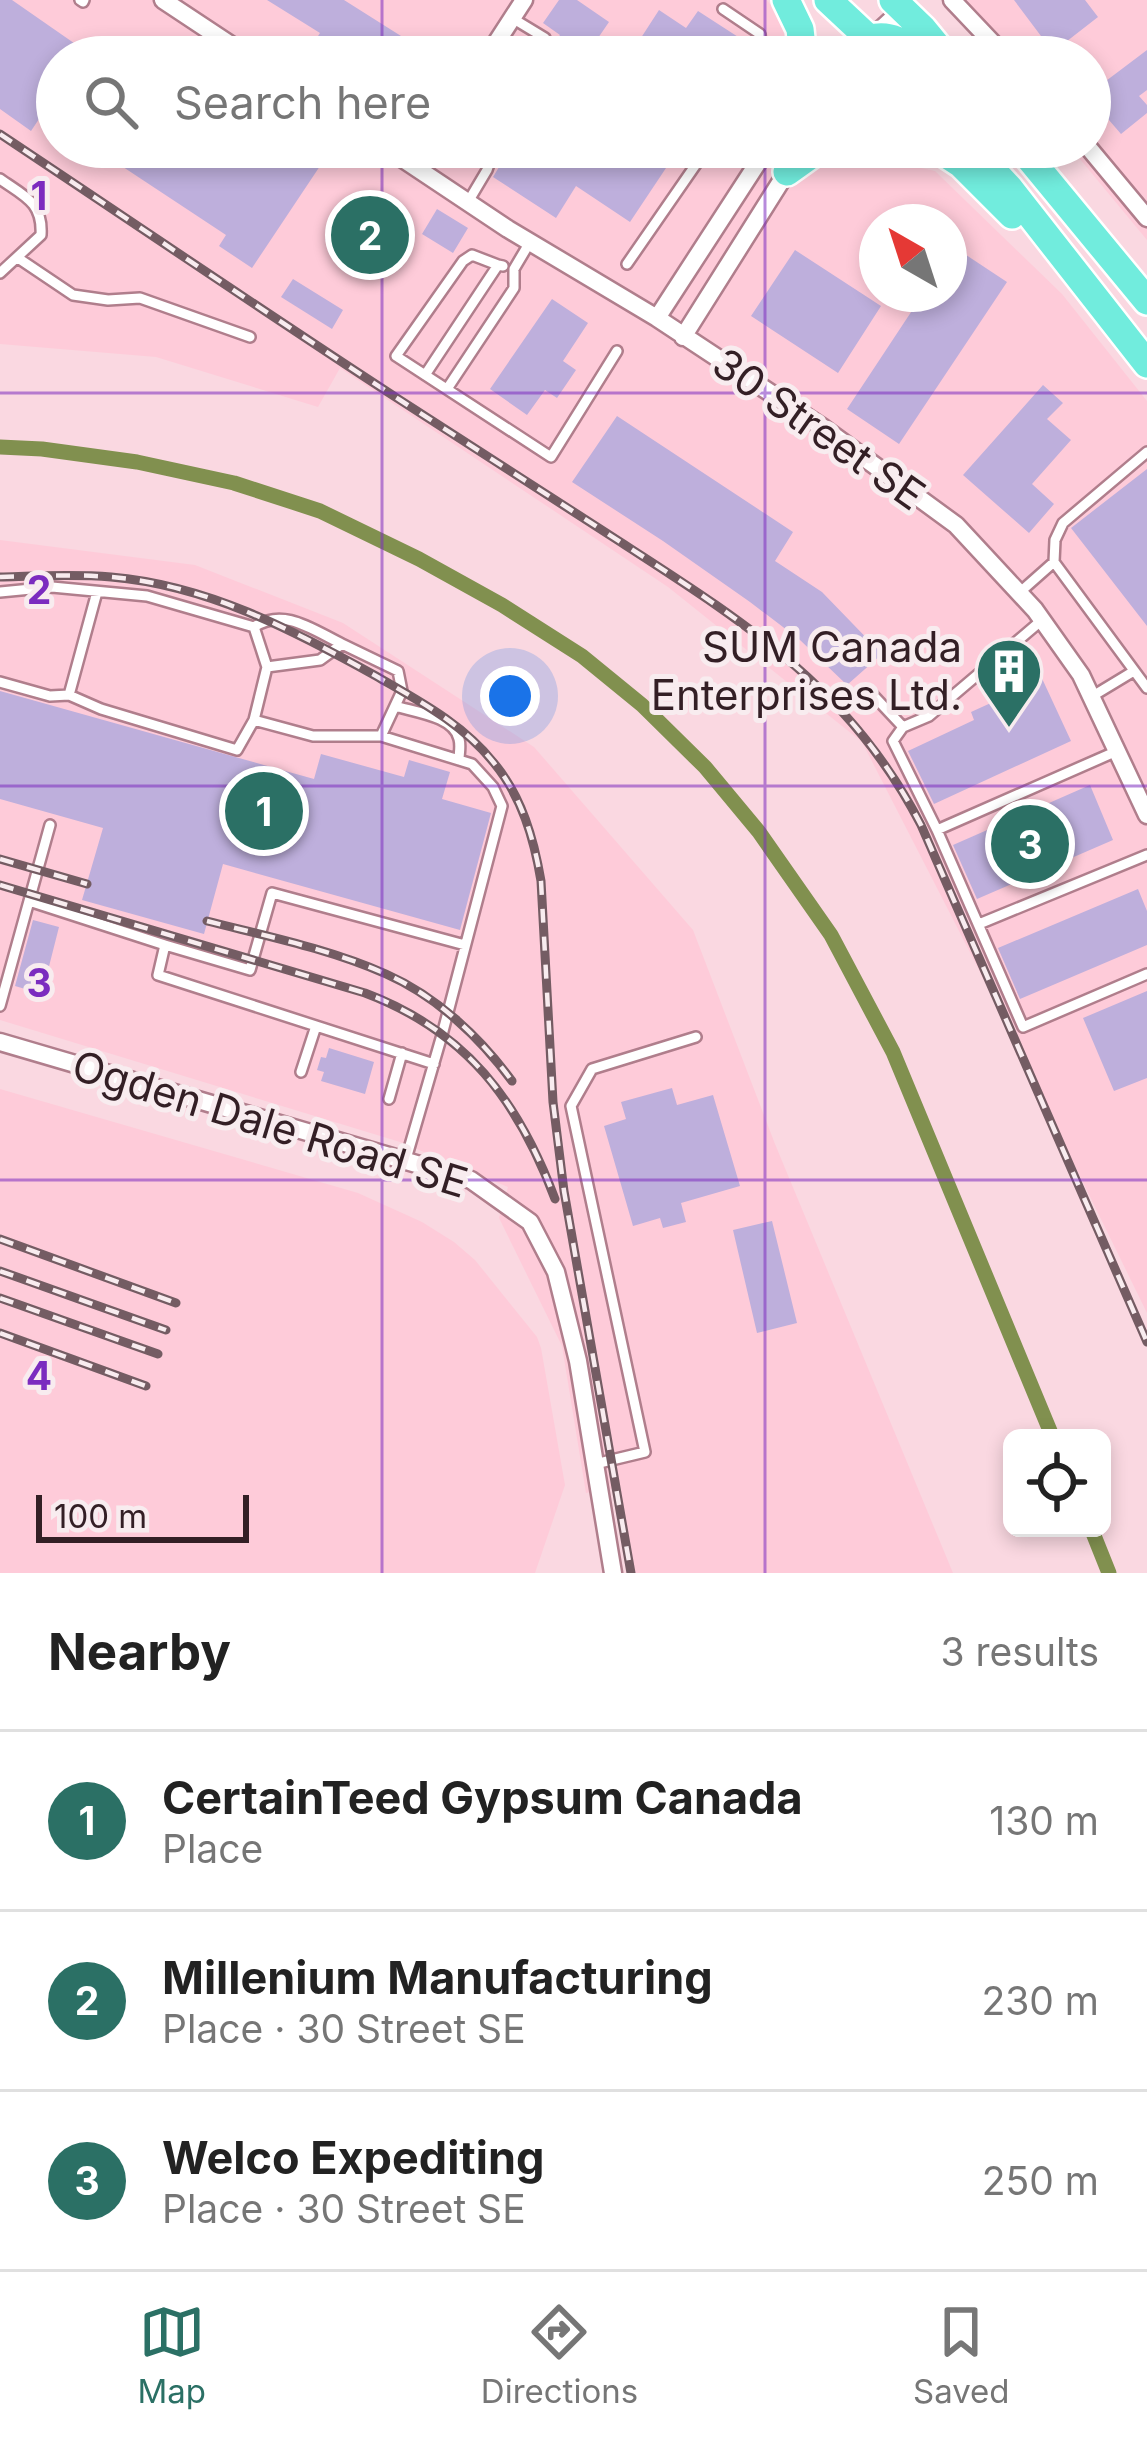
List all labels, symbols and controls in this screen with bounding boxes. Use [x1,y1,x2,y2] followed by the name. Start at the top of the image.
[36,36,1111,168] search box
[78,69,144,135] icon: search
[174,75,431,130] text: Search here
[31,172,47,219] text: 1
[331,190,409,280] pin: 2
[859,204,967,312] north arrow
[704,337,935,520] street label: 30 Street SE
[27,566,51,613] text: 2
[651,621,962,720] place label: SUM Canada Enterprises Ltd.
[974,636,1044,730] building icon: SUM Canada Enterprises Ltd.
[480,666,540,726] your location
[225,766,303,856] pin: 1
[991,799,1069,889] pin: 3
[26,959,52,1006] text: 3
[66,1039,474,1208] street label: Ogden Dale Road SE
[26,1352,52,1399] text: 4
[1003,1429,1111,1537] map controls
[1003,1429,1111,1537] button: locate
[36,1489,249,1542] scale bar
[54,1496,147,1536] text: 100 m
[48,1621,231,1682] text: Nearby
[941,1628,1099,1675] text: 3 results
[162,1770,803,1825] text: CertainTeed Gypsum Canada
[79,1797,95,1844] text: 1
[989,1797,1099,1844] text: 130 m
[162,1825,263,1872] text: Place
[162,1950,713,2005] text: Millenium Manufacturing
[75,1977,99,2024] text: 2
[981,1977,1099,2024] text: 230 m
[162,2005,526,2052] text: Place · 30 Street SE
[162,2130,544,2185] text: Welco Expediting
[74,2157,100,2204] text: 3
[982,2157,1099,2204] text: 250 m
[162,2185,526,2232] text: Place · 30 Street SE
[137,2299,206,2411] tab: Map
[481,2299,638,2411] tab: Directions
[913,2299,1010,2411] tab: Saved

